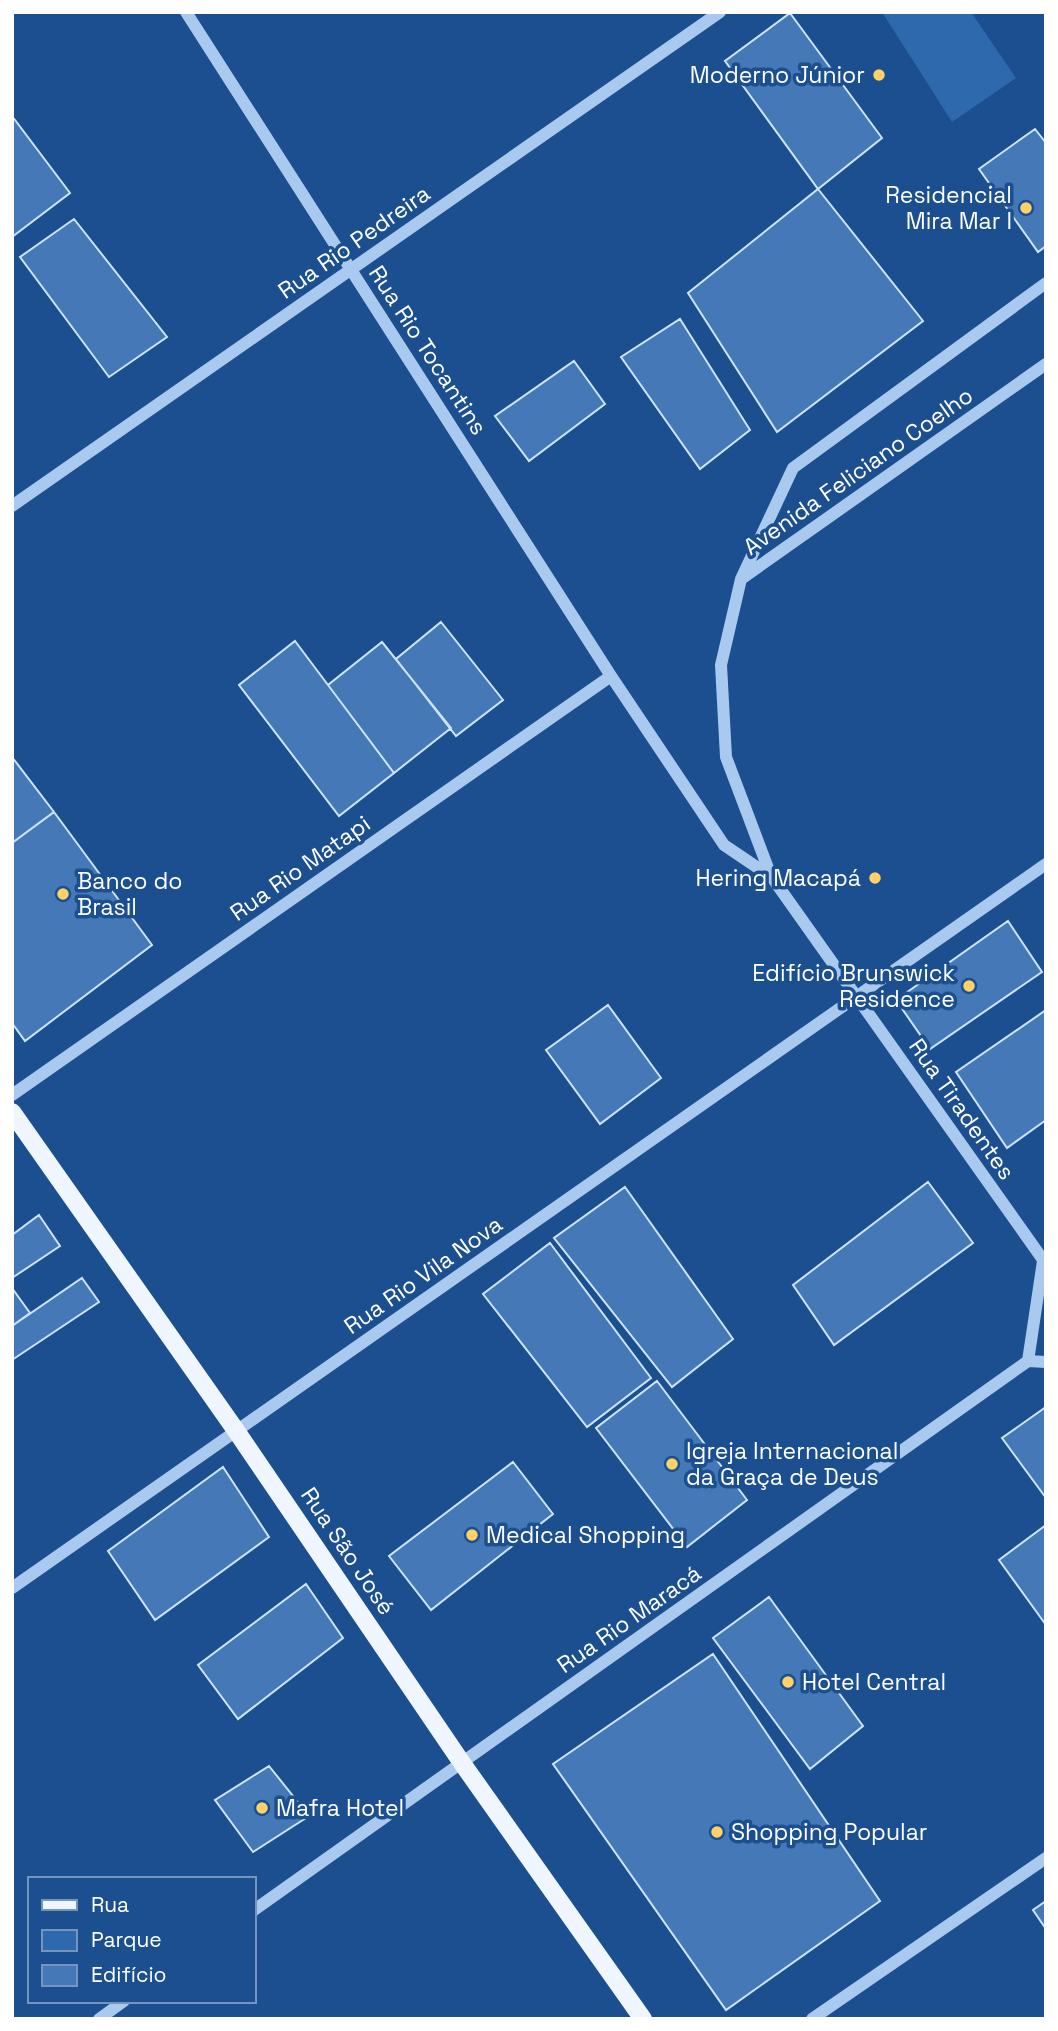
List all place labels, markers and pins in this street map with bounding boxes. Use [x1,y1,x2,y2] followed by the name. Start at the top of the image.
[690,60,865,90] place label: Moderno Júnior
[871,67,887,83] marker: Moderno Júnior
[885,180,1012,236] place label: Residencial Mira Mar I
[1018,200,1034,216] marker: Residencial Mira Mar I
[695,863,861,893] place label: Hering Macapá
[77,866,182,922] place label: Banco do Brasil
[867,870,883,886] marker: Hering Macapá
[55,886,71,902] marker: Banco do Brasil
[752,958,955,1014] place label: Edifício Brunswick Residence
[961,978,977,994] marker: Edifício Brunswick Residence
[686,1436,898,1492] place label: Igreja Internacional da Graça de Deus
[664,1456,680,1472] marker: Igreja Internacional da Graça de Deus
[486,1520,685,1550] place label: Medical Shopping
[464,1527,480,1543] marker: Medical Shopping
[802,1667,946,1697] place label: Hotel Central
[780,1674,796,1690] marker: Hotel Central
[276,1793,404,1823] place label: Mafra Hotel
[254,1800,270,1816] marker: Mafra Hotel
[731,1817,928,1847] place label: Shopping Popular
[709,1824,725,1840] marker: Shopping Popular

